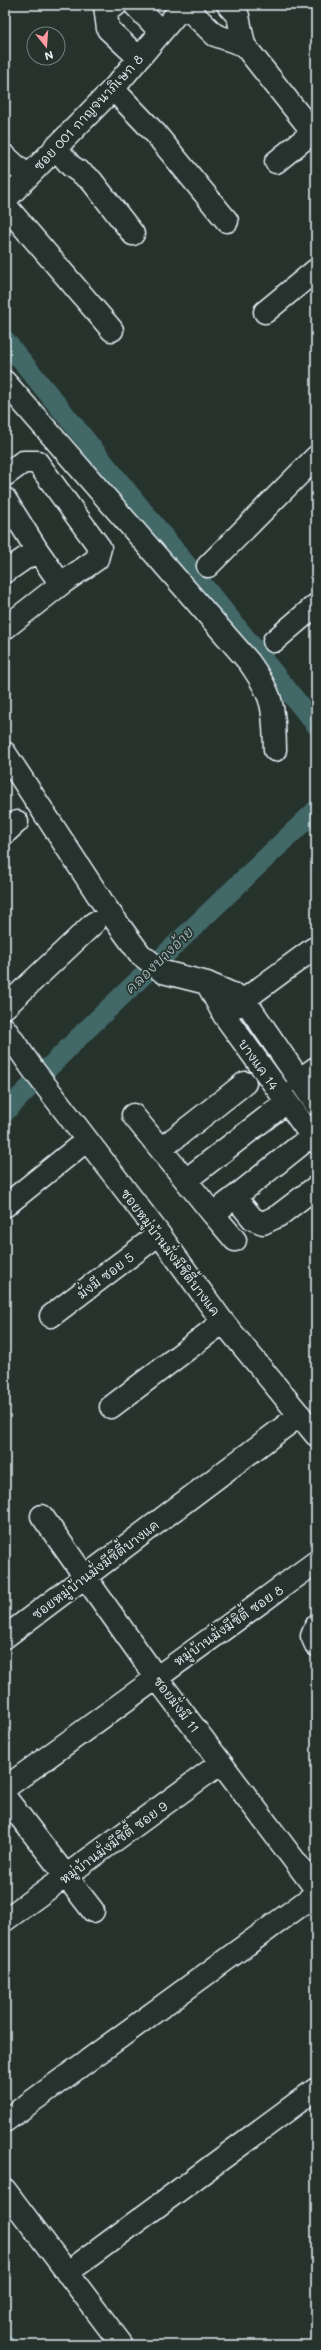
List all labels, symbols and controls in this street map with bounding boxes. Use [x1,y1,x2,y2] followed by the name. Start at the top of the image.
[26,26,66,66] north arrow
[43,48,55,64] text: N
[30,50,146,174] street label: ซอย 001 กาญจนาภิเษก 8
[121,923,197,997] water label: คลองบางอ้าย
[235,1035,283,1093] street label: บางแค 14
[116,1182,228,1320] street label: ซอยหมู่บ้านมั่งมีซิตี้บางแค
[71,1245,137,1302] street label: มั่งมี ซอย 5
[25,1512,163,1624] street label: ซอยหมู่บ้านมั่งมีซิตี้บางแค
[167,1577,287,1671] street label: หมู่บ้านมั่งมีซิตี้ ซอย 8
[150,1670,207,1736] street label: ซอยมั่งมี 11
[53,1793,172,1889] street label: หมู่บ้านมั่งมีซิตี้ ซอย 9

